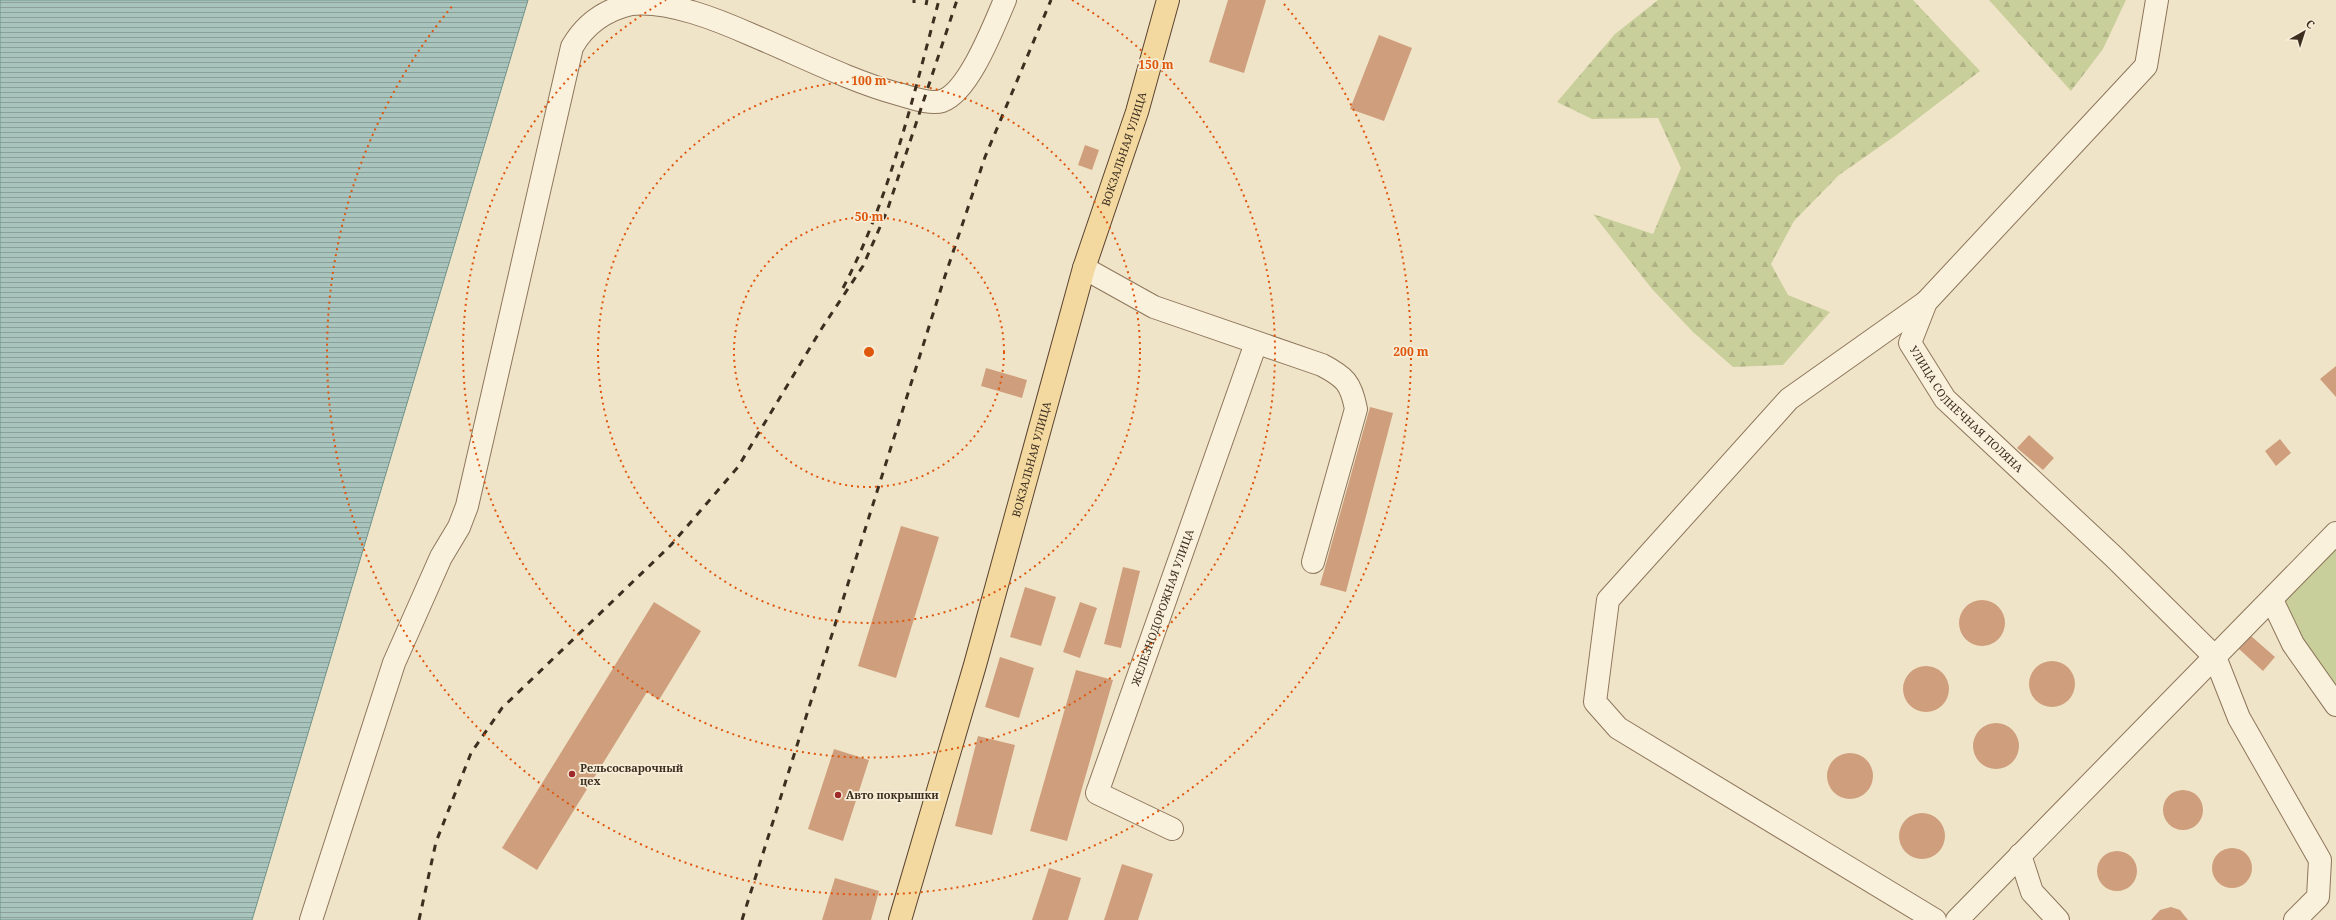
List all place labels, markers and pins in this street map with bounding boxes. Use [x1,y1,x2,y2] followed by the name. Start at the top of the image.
[862,345,876,359] centre of rings
[580,760,684,788] place label: Рельсосварочный цех
[567,769,577,779] marker: Рельсосварочный цех
[846,787,939,802] place label: Авто покрышки
[833,790,843,800] marker: Авто покрышки

